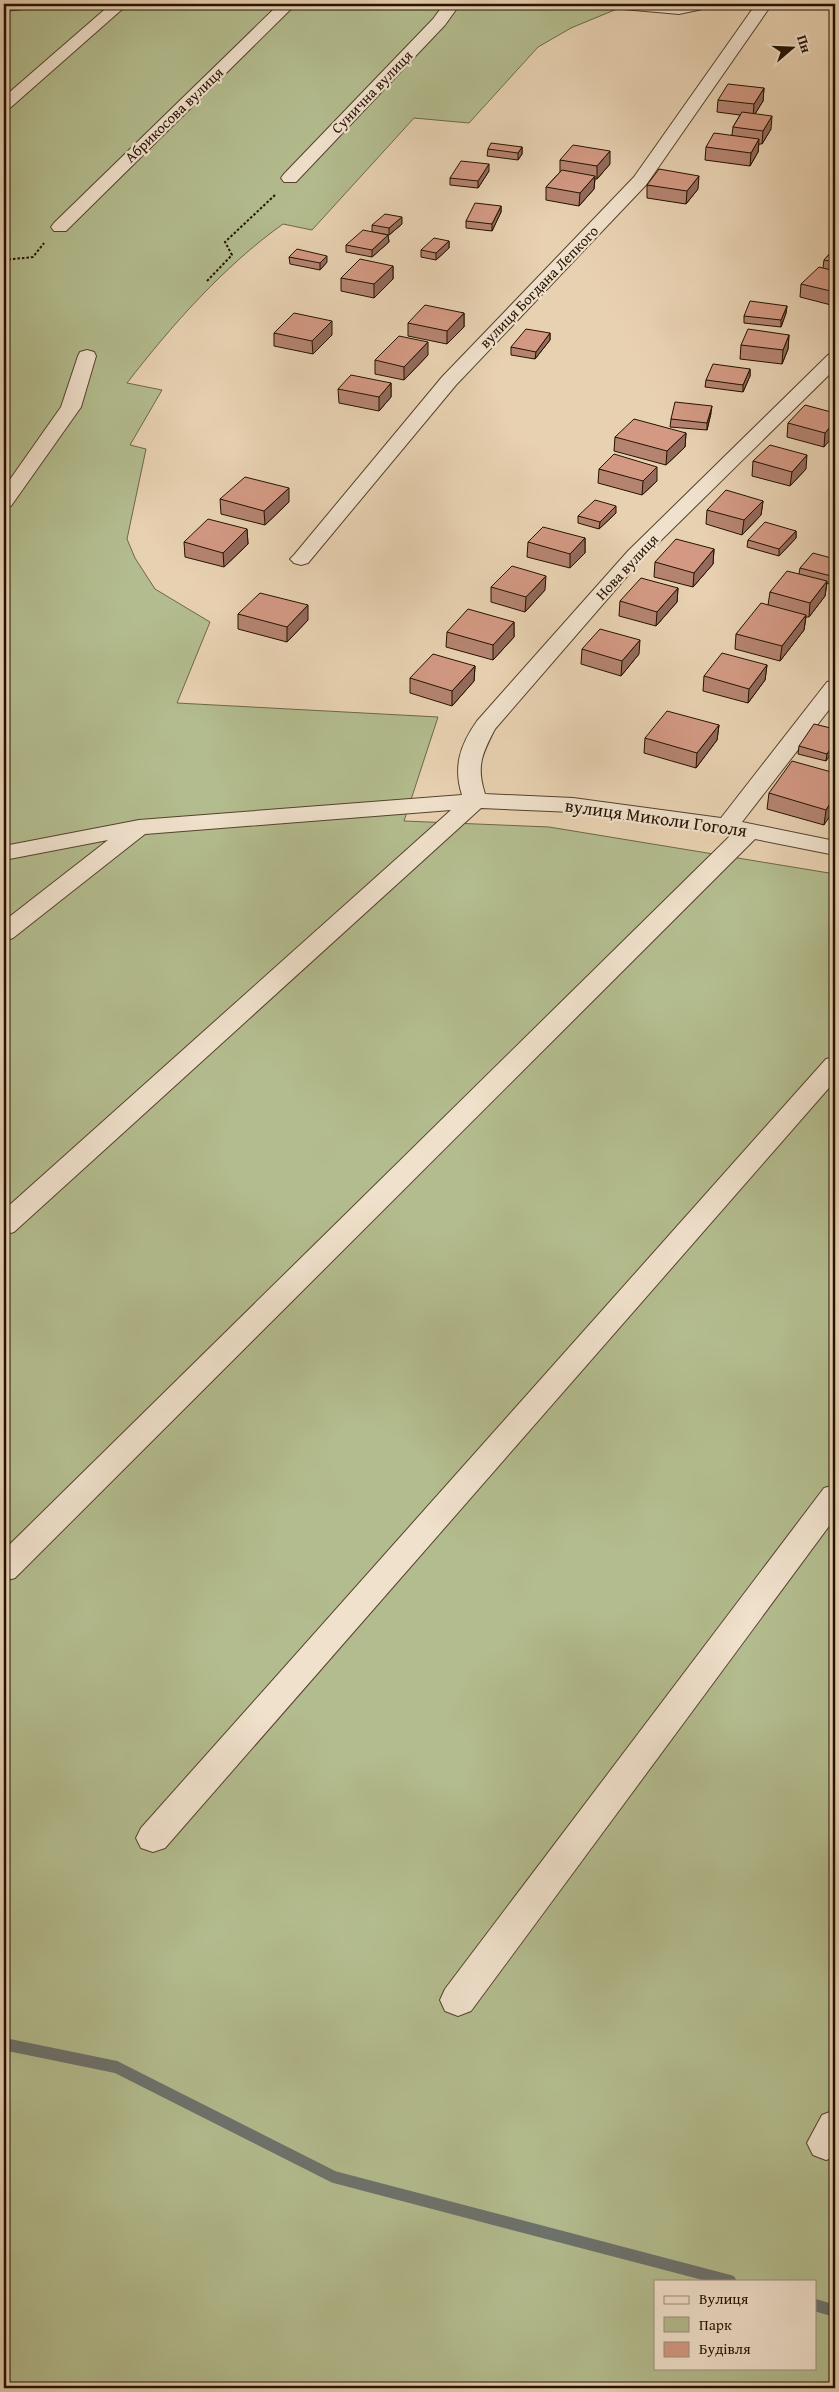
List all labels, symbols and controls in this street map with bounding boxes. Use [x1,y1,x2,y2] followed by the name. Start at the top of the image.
[766,22,816,72] north arrow
[792,32,817,56] text: Пн
[326,45,417,138] street label: Сунична вулиця
[120,62,228,167] street label: Абрикосова вулиця
[474,220,603,353] street label: вулиця Богдана Лепкого
[590,529,663,604] street label: Нова вулиця
[563,791,749,844] street label: вулиця Миколи Гоголя
[654,2280,816,2370] legend
[699,2288,749,2309] text: Вулиця
[699,2314,732,2335] text: Парк
[699,2338,751,2359] text: Будівля

